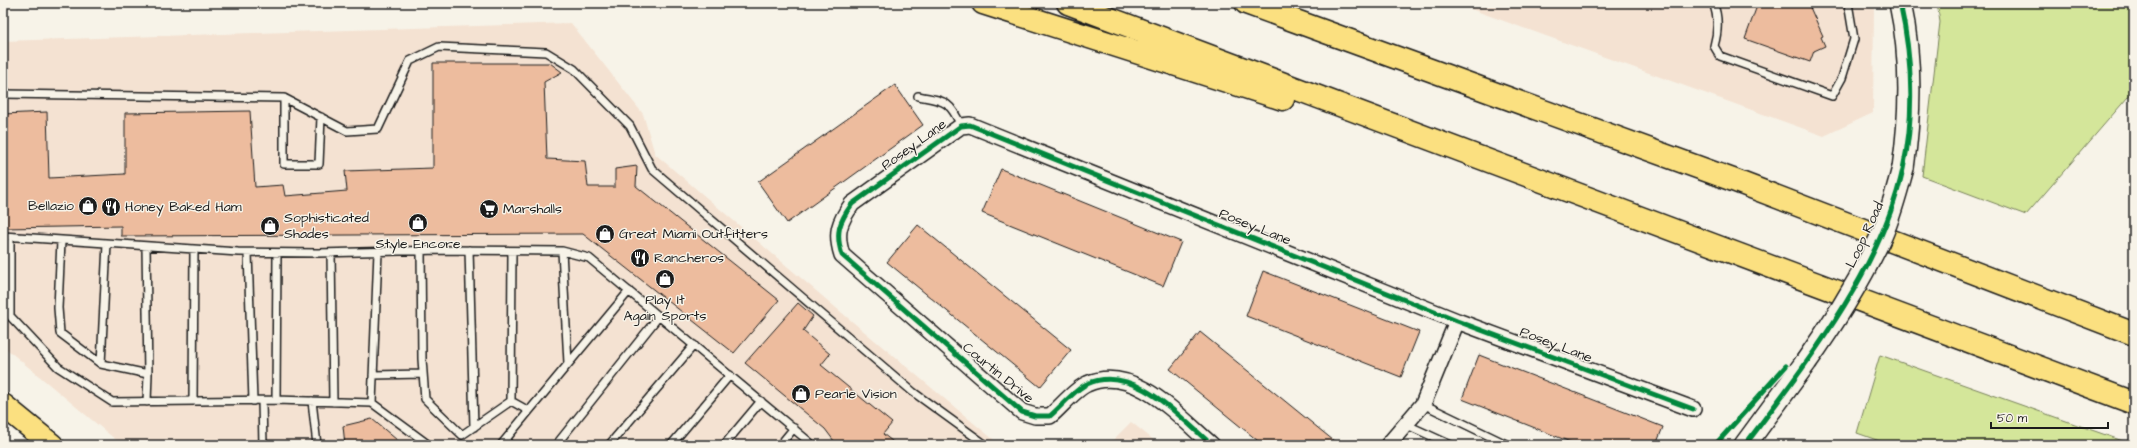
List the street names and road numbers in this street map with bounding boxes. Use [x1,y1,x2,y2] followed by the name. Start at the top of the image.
[877,114,951,175] street label: Posey Lane
[1841,199,1889,271] street label: Loop Road
[1216,203,1294,251] street label: Posey Lane
[1517,322,1595,368] street label: Posey Lane
[958,338,1038,408] street label: Courtin Drive

